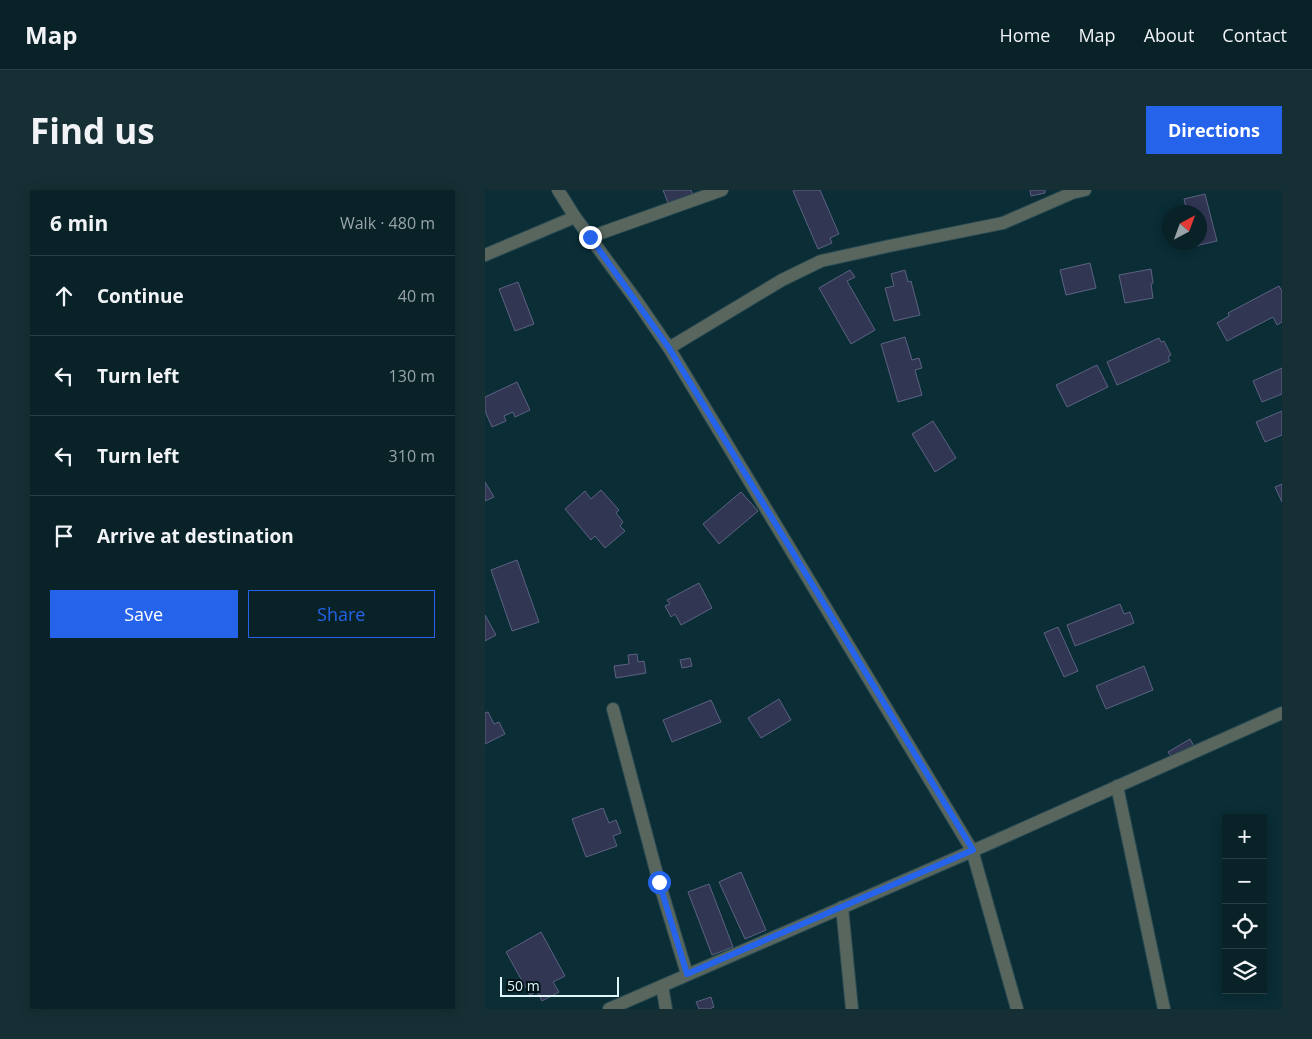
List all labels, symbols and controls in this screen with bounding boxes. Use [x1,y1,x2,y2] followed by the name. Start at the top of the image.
[25,18,77,51] text: Map
[1000,23,1050,47] text: Home
[1078,23,1116,47] text: Map
[1144,23,1194,47] text: About
[1222,23,1287,47] text: Contact
[1146,106,1282,154] button: Directions
[30,107,155,154] text: Find us
[1162,205,1207,250] north arrow
[50,209,108,237] text: 6 min
[340,212,435,234] text: Walk · 480 m
[579,226,602,249] route end
[50,282,78,310] icon: ahead
[97,283,184,309] text: Continue
[398,285,435,307] text: 40 m
[50,362,78,390] icon: left
[97,363,179,389] text: Turn left
[389,365,435,387] text: 130 m
[50,442,78,470] icon: left
[97,443,179,469] text: Turn left
[389,445,435,467] text: 310 m
[50,522,78,550] icon: arrive
[97,523,294,549] text: Arrive at destination
[50,590,238,638] button: Save
[248,590,435,638] button: Share
[1222,814,1267,994] map controls
[1222,814,1267,859] button: +
[1222,859,1267,904] button: −
[648,871,671,894] route start
[1222,904,1267,949] button: locate
[1222,949,1267,994] button: layers
[500,974,619,997] scale bar
[507,976,540,995] text: 50 m

